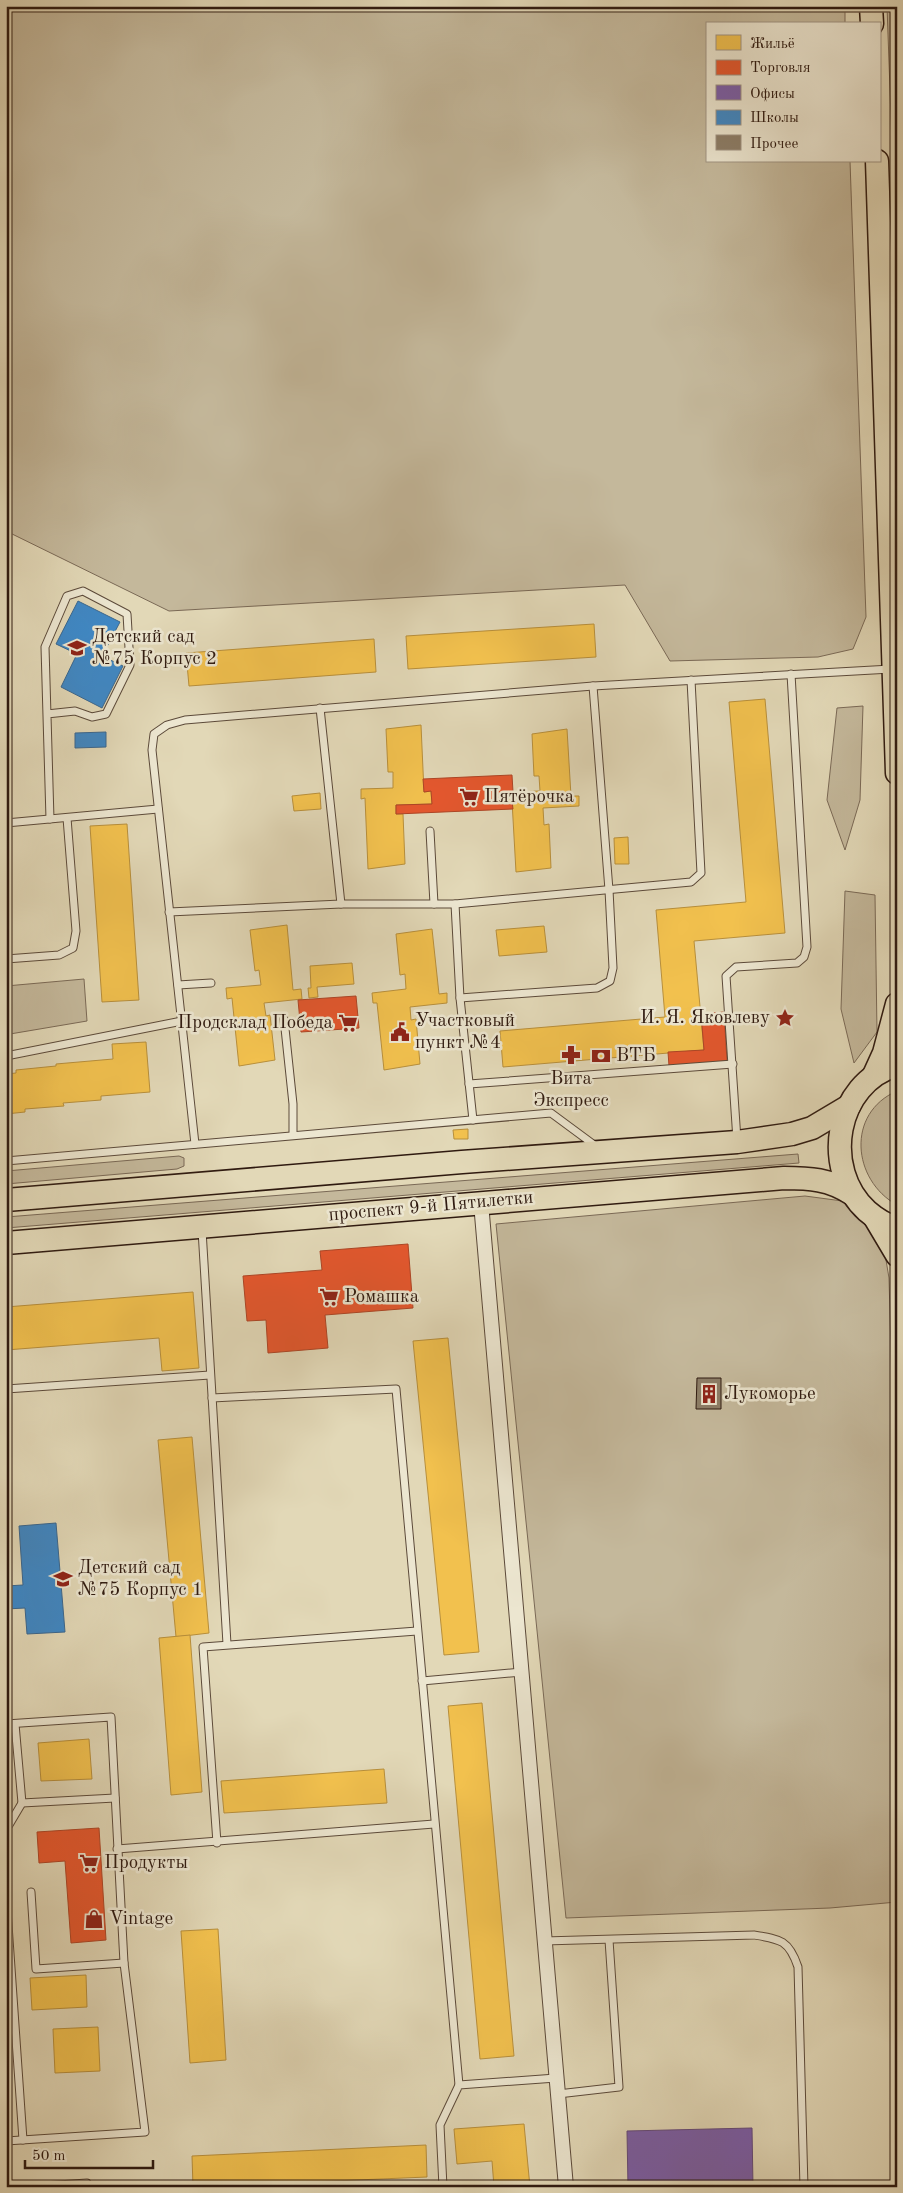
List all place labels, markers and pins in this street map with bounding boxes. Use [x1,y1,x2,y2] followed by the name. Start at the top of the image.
[92,628,217,669] place label: Детский сад №75 Корпус 2
[66,637,88,659] school or university icon: Детский сад №75 Корпус 2
[458,786,480,808] supermarket icon: Пятёрочка
[484,788,575,807] place label: Пятёрочка
[774,1007,796,1029] place icon: И. Я. Яковлеву
[640,1009,770,1028] place label: И. Я. Яковлеву
[337,1012,359,1034] supermarket icon: Продсклад Победа
[415,1012,515,1053] place label: Участковый пункт №4
[177,1014,334,1033] place label: Продсклад Победа
[389,1021,411,1043] public building icon: Участковый пункт №4
[560,1044,582,1066] pharmacy icon: Вита Экспресс
[590,1045,612,1067] bank icon: ВТБ
[616,1047,656,1066] place label: ВТБ
[533,1070,609,1111] place label: Вита Экспресс
[318,1286,340,1308] supermarket icon: Ромашка
[344,1288,420,1307] place label: Ромашка
[698,1383,720,1405] building icon: Лукоморье
[724,1385,816,1404] place label: Лукоморье
[78,1559,203,1600] place label: Детский сад №75 Корпус 1
[52,1568,74,1590] school or university icon: Детский сад №75 Корпус 1
[78,1852,100,1874] supermarket icon: Продукты
[104,1854,188,1873] place label: Продукты
[83,1908,105,1930] shop icon: Vintage
[109,1910,173,1929] place label: Vintage

